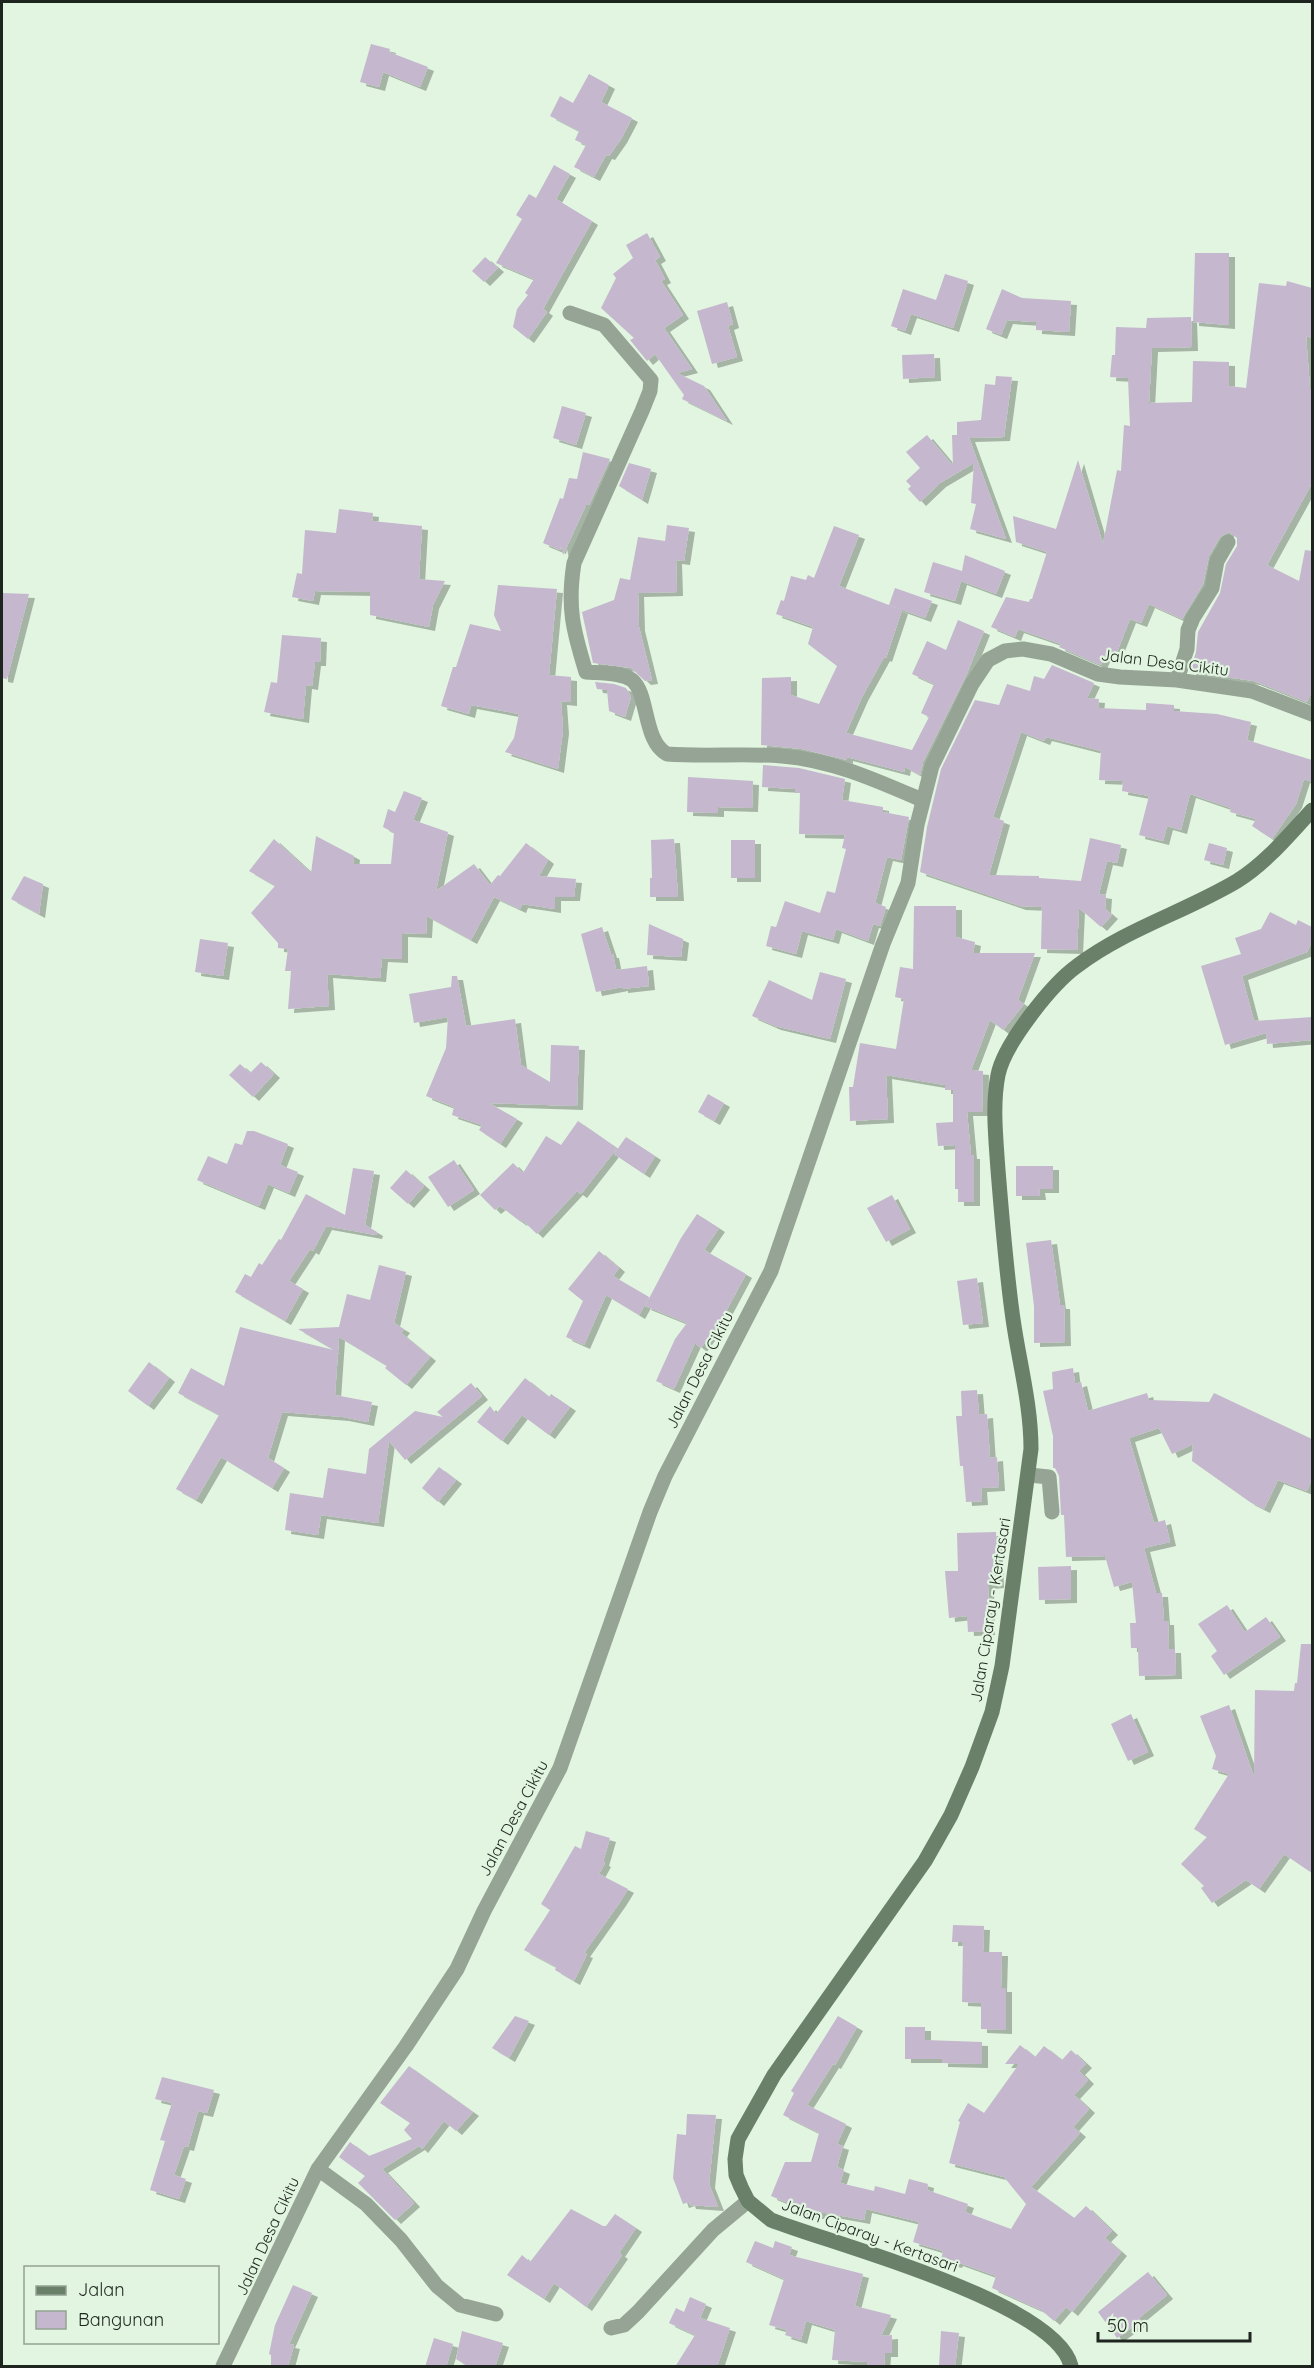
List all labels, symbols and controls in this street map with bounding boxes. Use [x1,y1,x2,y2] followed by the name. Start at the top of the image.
[1100,644,1230,680] street label: Jalan Desa Cikitu
[661,1308,737,1432] street label: Jalan Desa Cikitu
[966,1516,1014,1704] street label: Jalan Ciparay - Kertasari
[474,1757,552,1879] street label: Jalan Desa Cikitu
[231,2174,303,2298] street label: Jalan Desa Cikitu
[779,2194,961,2276] street label: Jalan Ciparay - Kertasari
[24,2266,219,2344] legend
[78,2278,125,2301] text: Jalan
[1098,2305,1250,2343] scale bar
[78,2308,164,2331] text: Bangunan
[1107,2314,1149,2337] text: 50 m

